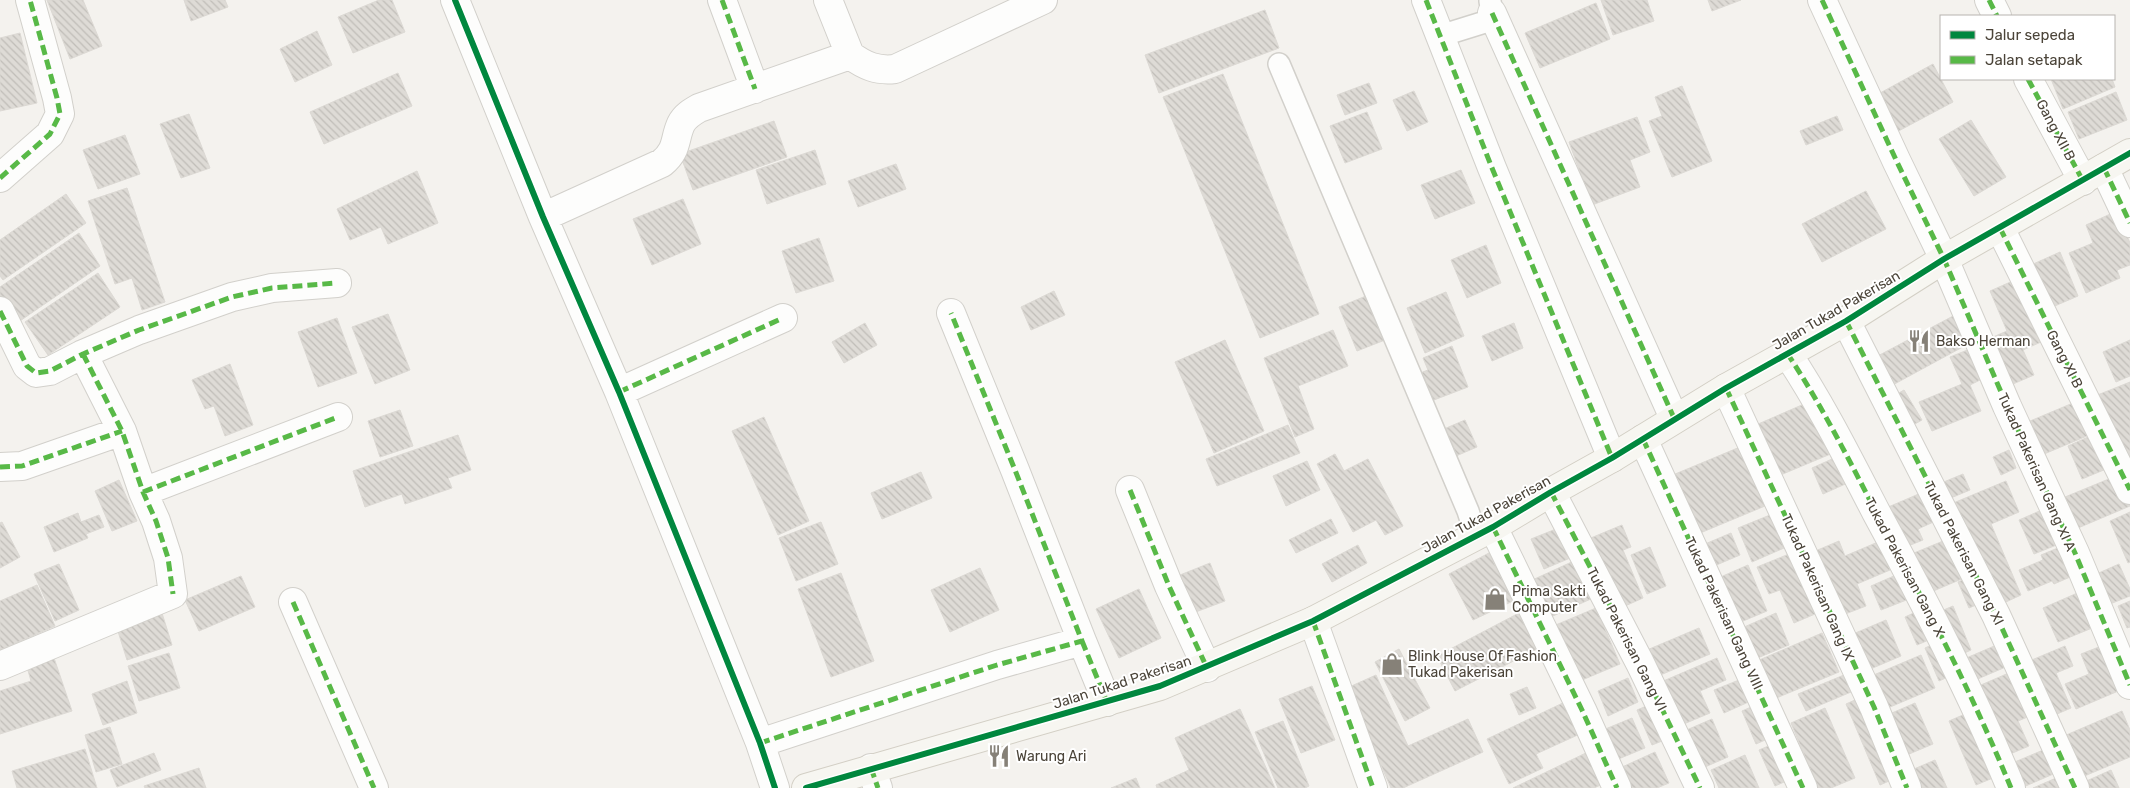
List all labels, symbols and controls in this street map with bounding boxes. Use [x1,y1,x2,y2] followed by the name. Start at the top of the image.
[1940,15,2115,80] legend
[1985,26,2075,44] text: Jalur sepeda
[1985,51,2083,69] text: Jalan setapak
[2032,97,2079,164] street label: Gang XII B
[1769,267,1903,354] street label: Jalan Tukad Pakerisan
[2043,327,2086,391] street label: Gang XI B
[1906,328,1932,354] restaurant icon: Bakso Herman
[1936,333,2031,350] place label: Bakso Herman
[1994,390,2079,555] street label: Tukad Pakerisan Gang XI A
[1419,472,1554,557] street label: Jalan Tukad Pakerisan
[1920,479,2007,628] street label: Tukad Pakerisan Gang XI
[1861,495,1949,640] street label: Tukad Pakerisan Gang X
[1777,511,1858,663] street label: Tukad Pakerisan Gang IX
[1681,534,1766,692] street label: Tukad Pakerisan Gang VIII
[1583,565,1670,714] street label: Tukad Pakerisan Gang VI
[1512,583,1586,616] place label: Prima Sakti Computer
[1482,586,1508,612] shop icon: Prima Sakti Computer
[1408,648,1557,681] place label: Blink House Of Fashion Tukad Pakerisan
[1379,651,1405,677] shop icon: Blink House Of Fashion Tukad Pakerisan
[1051,652,1194,713] street label: Jalan Tukad Pakerisan
[986,743,1012,769] restaurant icon: Warung Ari
[1016,748,1086,765] place label: Warung Ari

